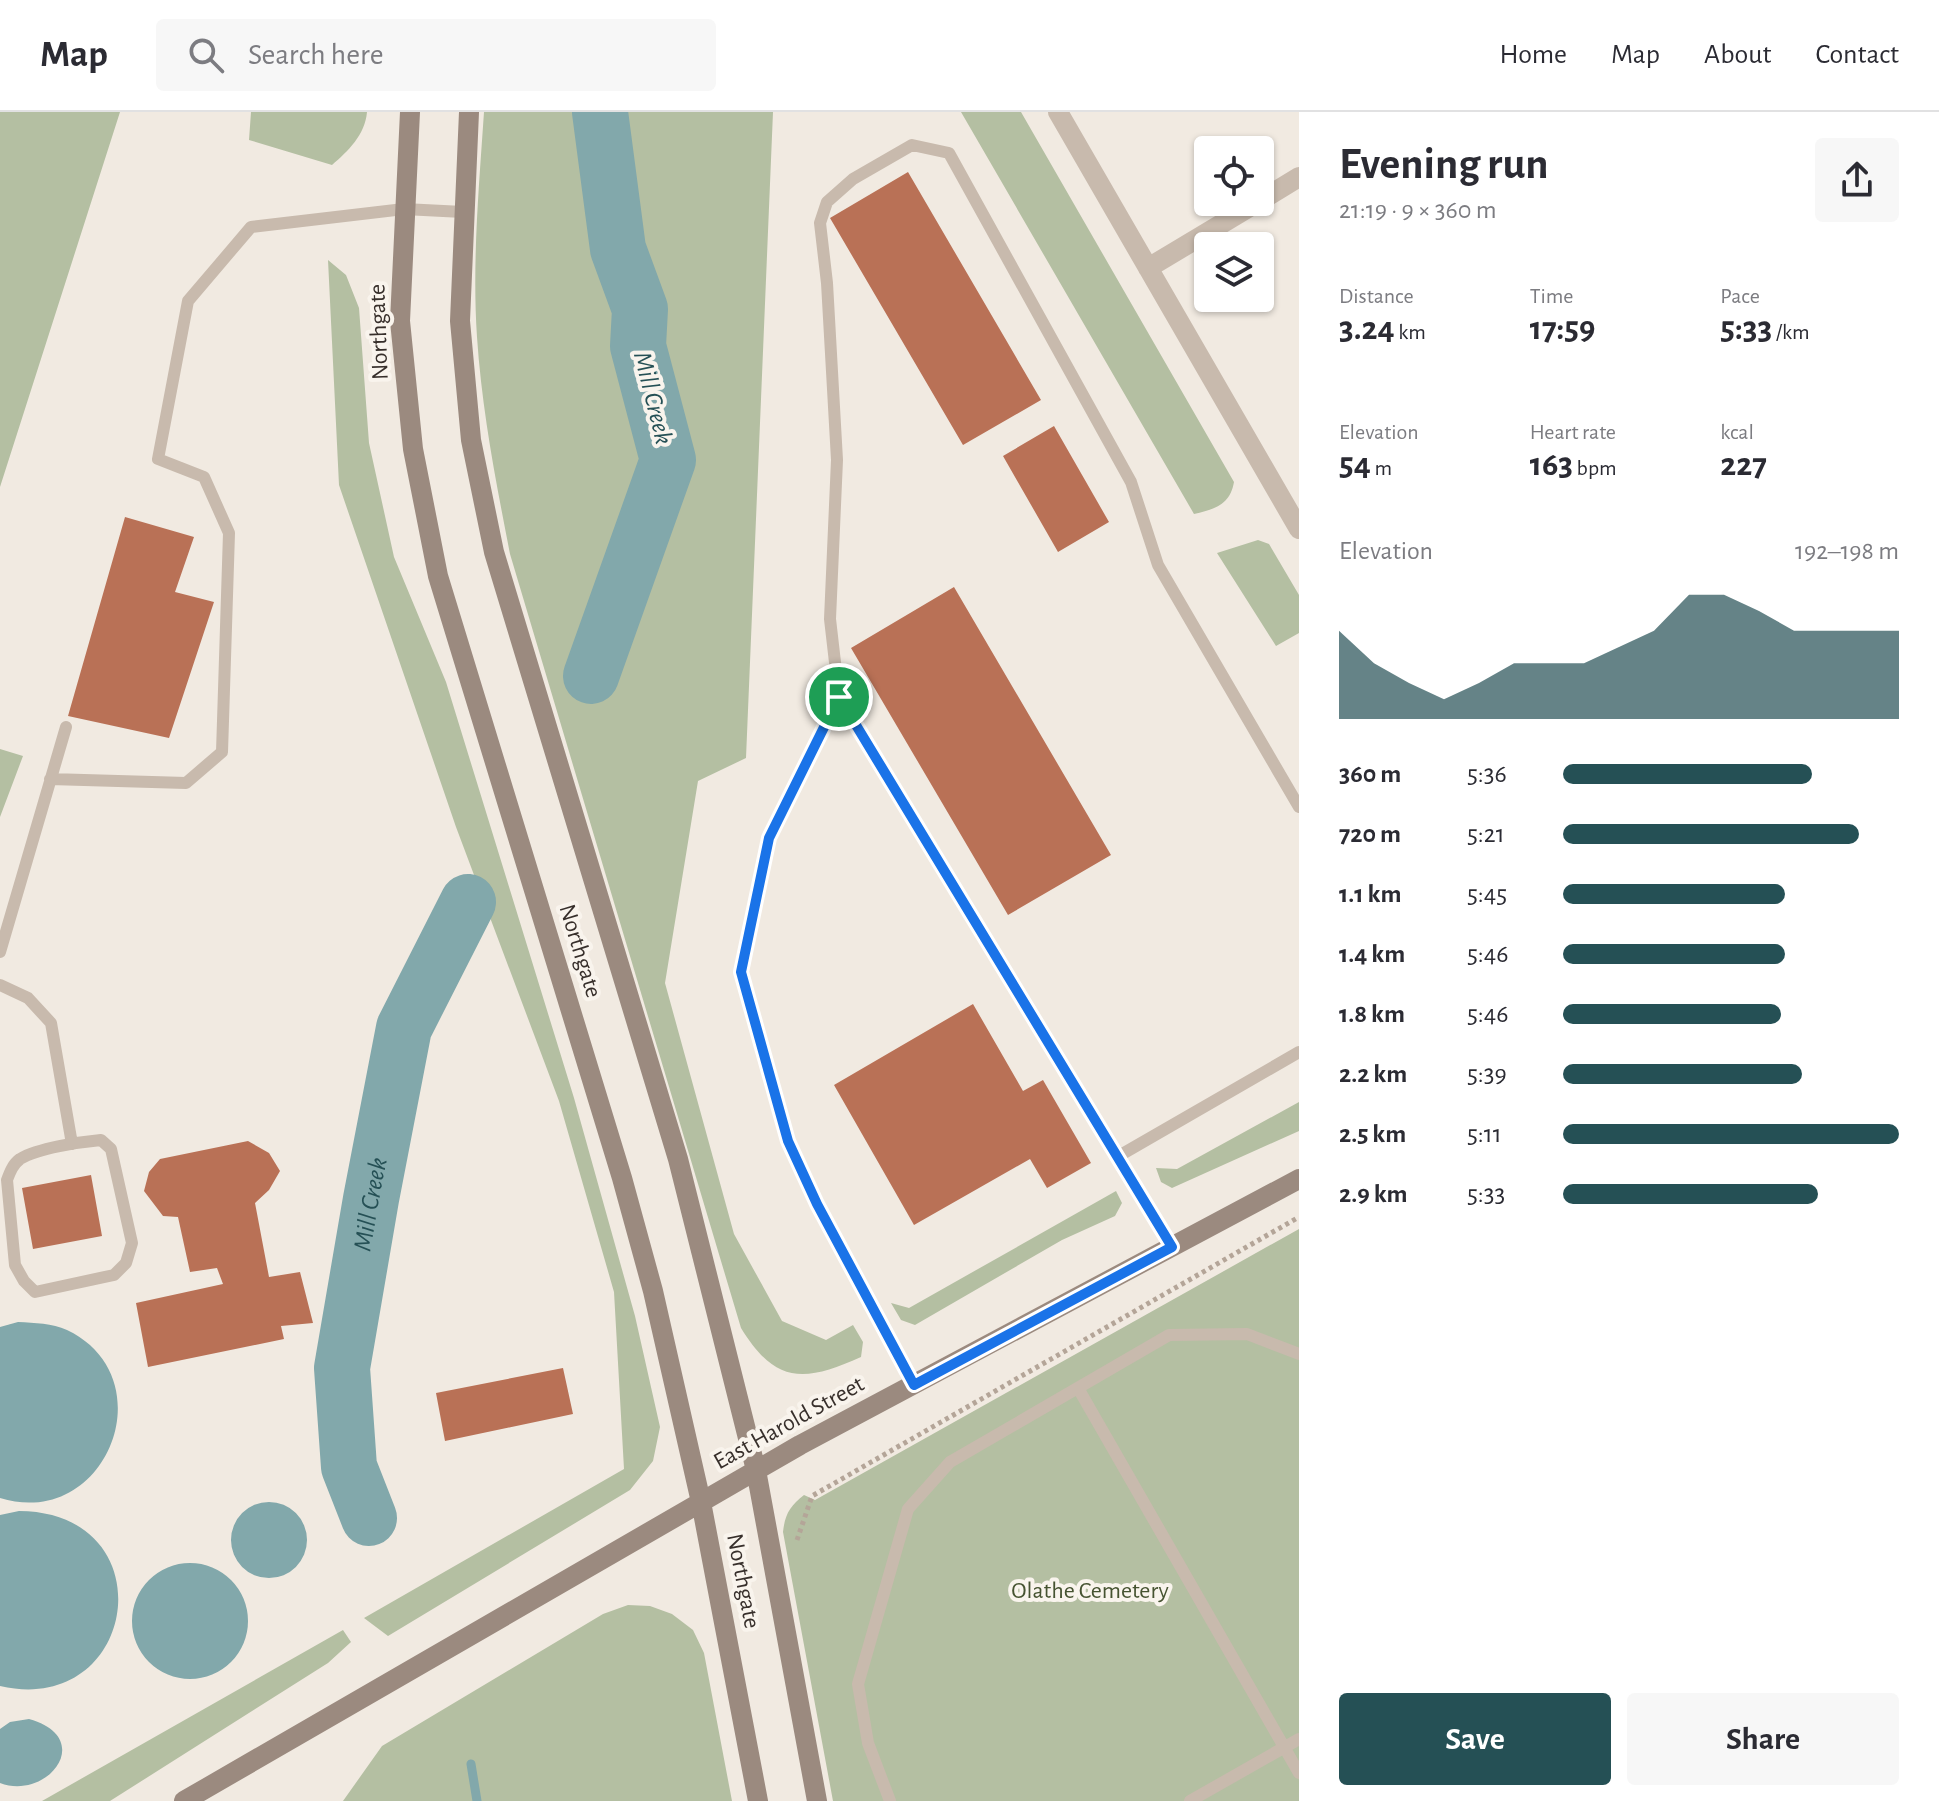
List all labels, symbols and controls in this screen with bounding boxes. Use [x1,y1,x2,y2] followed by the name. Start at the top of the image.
[156,19,716,91] search box
[184,33,228,77] icon: search
[40,36,108,74] text: Map
[248,40,384,70] text: Search here
[1500,41,1567,69] text: Home
[1611,41,1660,69] text: Map
[1704,41,1772,69] text: About
[1816,41,1899,69] text: Contact
[1194,136,1274,312] map controls
[1194,136,1274,216] button: locate
[1815,138,1899,222] button: share
[1339,143,1548,187] text: Evening run
[1339,197,1496,223] text: 21:19 · 9 × 360 m
[1194,232,1274,312] button: layers
[365,284,393,380] street label: Northgate
[1339,285,1414,307] text: Distance
[1530,285,1574,307] text: Time
[1720,285,1760,307] text: Pace
[1339,312,1395,346] text: 3.24
[1530,312,1595,346] text: 17:59
[1720,312,1772,346] text: 5:33
[1395,321,1426,343] text: km
[1772,321,1810,343] text: /km
[629,349,677,447] water label: Mill Creek
[1339,421,1419,443] text: Elevation
[1530,421,1616,443] text: Heart rate
[1720,421,1754,443] text: kcal
[1339,448,1371,482] text: 54
[1530,448,1573,482] text: 163
[1720,448,1767,482] text: 227
[1371,457,1392,479] text: m
[1573,457,1617,479] text: bpm
[1339,538,1433,564] text: Elevation
[1795,538,1899,564] text: 192–198 m
[805,663,873,731] pin
[817,675,861,719] icon: arrive
[1339,761,1401,787] text: 360 m
[1467,761,1507,787] text: 5:36
[1339,821,1401,847] text: 720 m
[1467,821,1505,847] text: 5:21
[1339,881,1401,907] text: 1.1 km
[1467,881,1507,907] text: 5:45
[554,901,606,1001] street label: Northgate
[1339,941,1405,967] text: 1.4 km
[1467,941,1509,967] text: 5:46
[1339,1001,1405,1027] text: 1.8 km
[1467,1001,1509,1027] text: 5:46
[1339,1061,1407,1087] text: 2.2 km
[1467,1061,1507,1087] text: 5:39
[1339,1121,1406,1147] text: 2.5 km
[1467,1121,1502,1147] text: 5:11
[349,1156,392,1253] water label: Mill Creek
[1339,1181,1408,1207] text: 2.9 km
[1467,1181,1505,1207] text: 5:33
[710,1372,868,1474] street label: East Harold Street
[722,1531,764,1631] street label: Northgate
[1011,1579,1169,1603] park label: Olathe Cemetery
[1339,1693,1611,1785] button: Save
[1627,1693,1899,1785] button: Share

